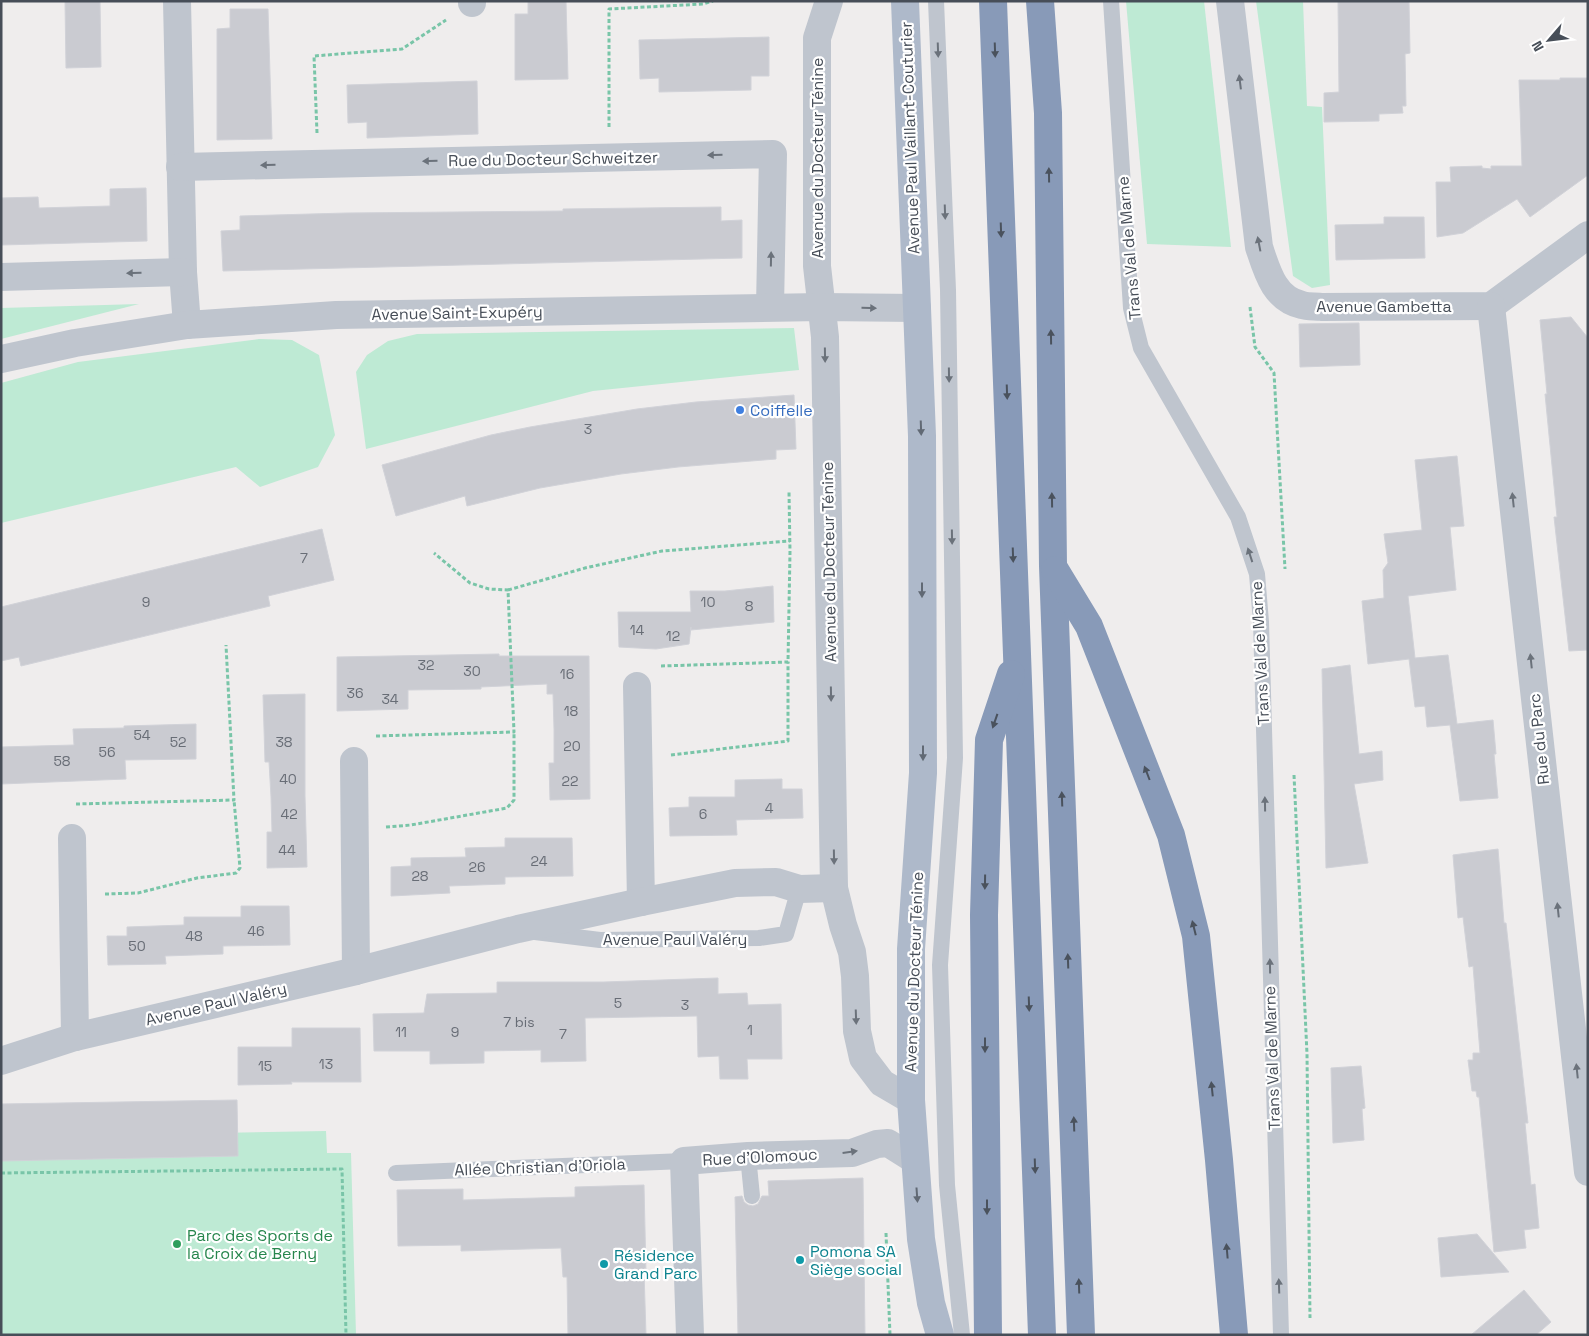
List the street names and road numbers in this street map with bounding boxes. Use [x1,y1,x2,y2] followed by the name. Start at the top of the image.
[895,21,925,255] street label: Avenue Paul Vaillant-Couturier
[807,58,828,258] street label: Avenue du Docteur Ténine
[448,147,658,171] street label: Rue du Docteur Schweitzer
[1112,175,1146,321] street label: Trans Val de Marne
[1316,296,1452,317] street label: Avenue Gambetta
[371,301,543,325] street label: Avenue Saint-Exupéry
[817,461,841,663] street label: Avenue du Docteur Ténine
[1246,580,1274,726] street label: Trans Val de Marne
[1524,692,1554,786] street label: Rue du Parc
[900,871,928,1073] street label: Avenue du Docteur Ténine
[603,929,747,950] street label: Avenue Paul Valéry
[143,978,289,1030] street label: Avenue Paul Valéry
[1259,986,1285,1130] street label: Trans Val de Marne
[702,1144,818,1170] street label: Rue d'Olomouc
[454,1154,626,1180] street label: Allée Christian d'Oriola

